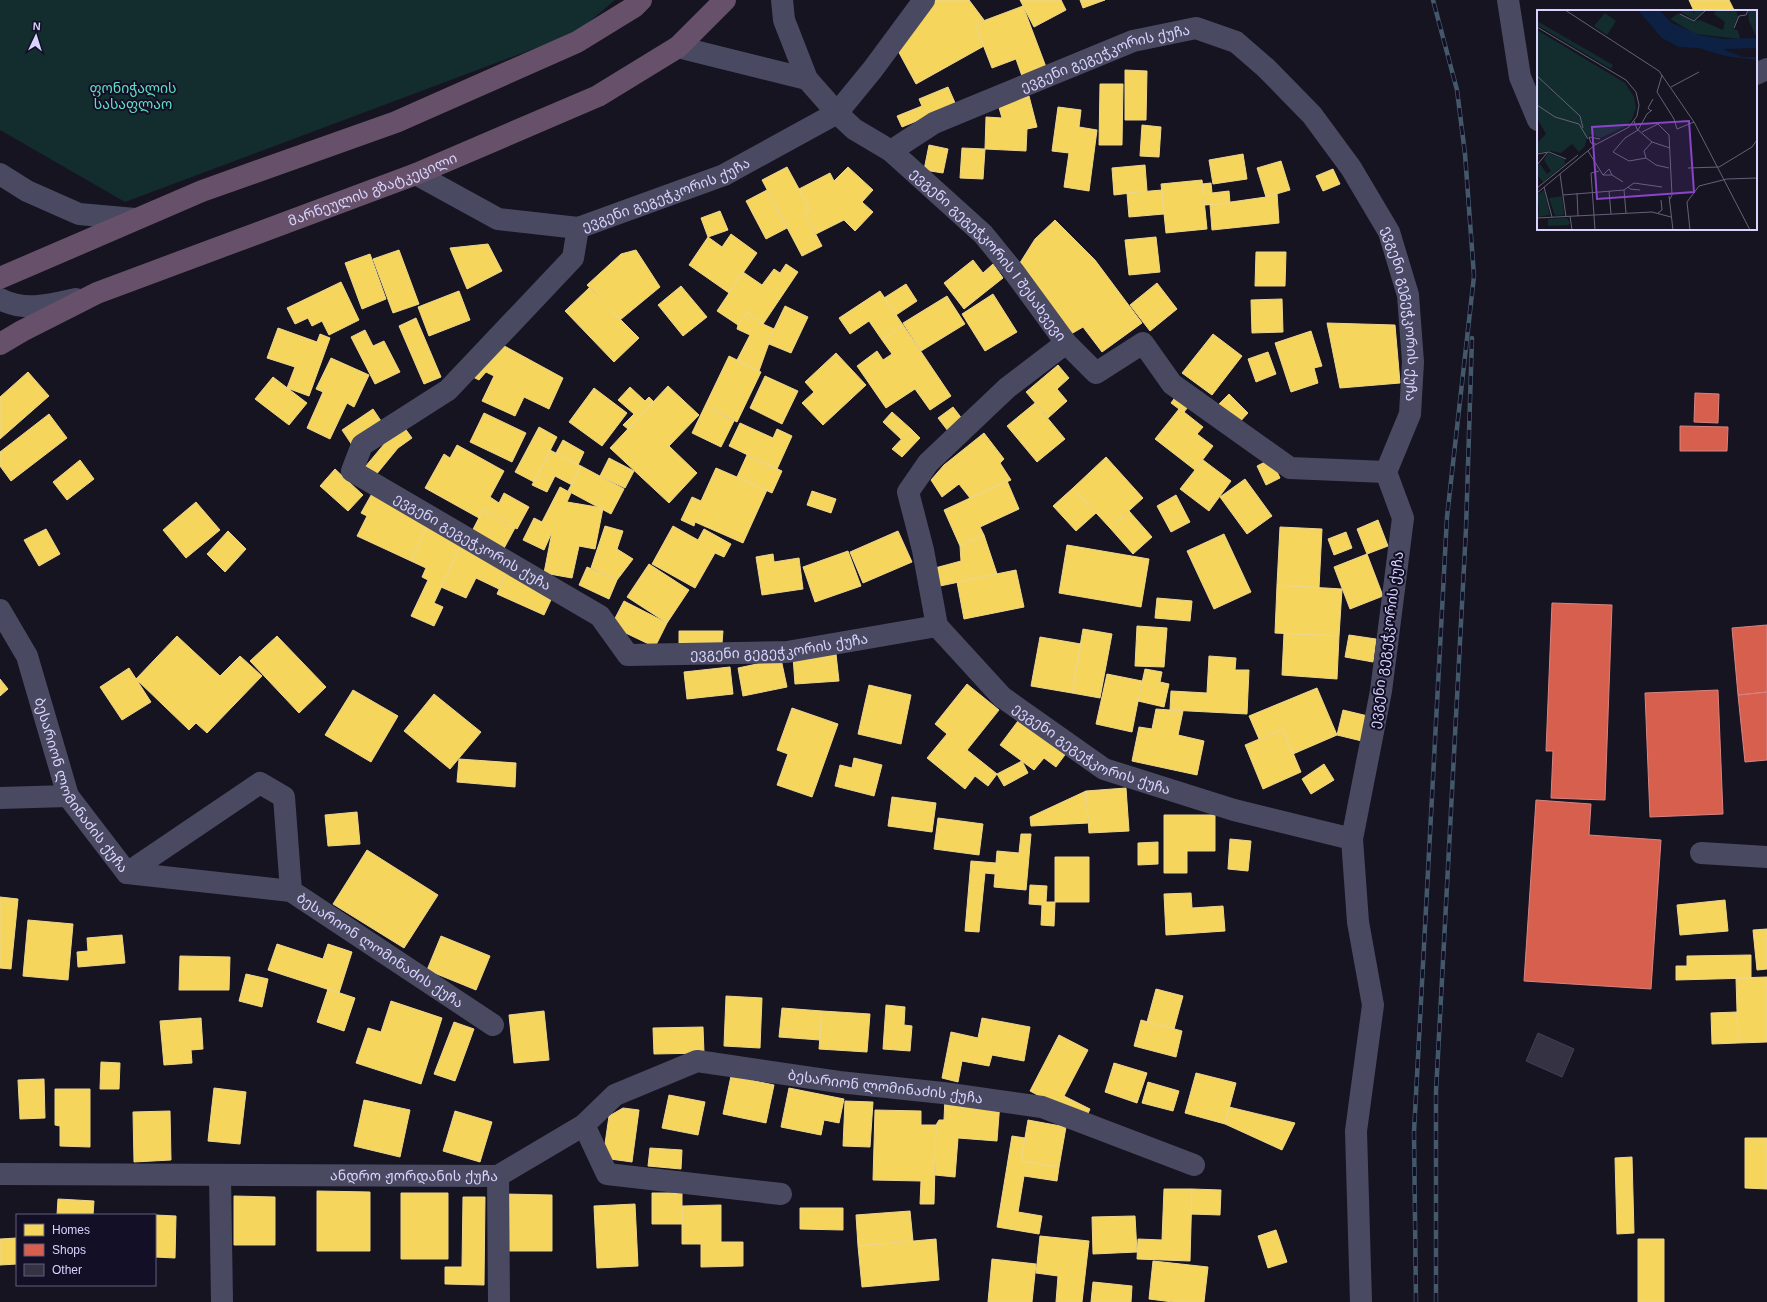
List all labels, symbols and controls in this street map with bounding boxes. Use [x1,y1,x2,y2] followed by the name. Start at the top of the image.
[1537,10,1757,230] inset map
[16,16,56,56] north arrow
[32,20,41,32] text: N
[1018,21,1191,95] street label: ევგენი გეგეჭკორის ქუჩა
[89,80,177,113] park label: ფონიჭალის სასაფლაო
[286,149,459,229] street label: მარნეულის გზატკეცილი
[580,155,752,235] street label: ევგენი გეგეჭკორის ქუჩა
[907,165,1070,344] street label: ევგენი გეგეჭკორის I შესახვევი
[1378,222,1421,402] street label: ევგენი გეგეჭკორის ქუჩა
[391,490,554,594] street label: ევგენი გეგეჭკორის ქუჩა
[1366,550,1407,730] street label: ევგენი გეგეჭკორის ქუჩა
[690,630,869,663] street label: ევგენი გეგეჭკორის ქუჩა
[32,695,132,875] street label: ბესარიონ ლომინაძის ქუჩა
[1009,699,1172,797] street label: ევგენი გეგეჭკორის ქუჩა
[294,889,466,1011] street label: ბესარიონ ლომინაძის ქუჩა
[787,1067,984,1107] street label: ბესარიონ ლომინაძის ქუჩა
[330,1167,498,1185] street label: ანდრო ჟორდანის ქუჩა
[16,1214,156,1286] legend
[52,1223,90,1237] text: Homes
[52,1243,86,1257] text: Shops
[52,1263,82,1277] text: Other

